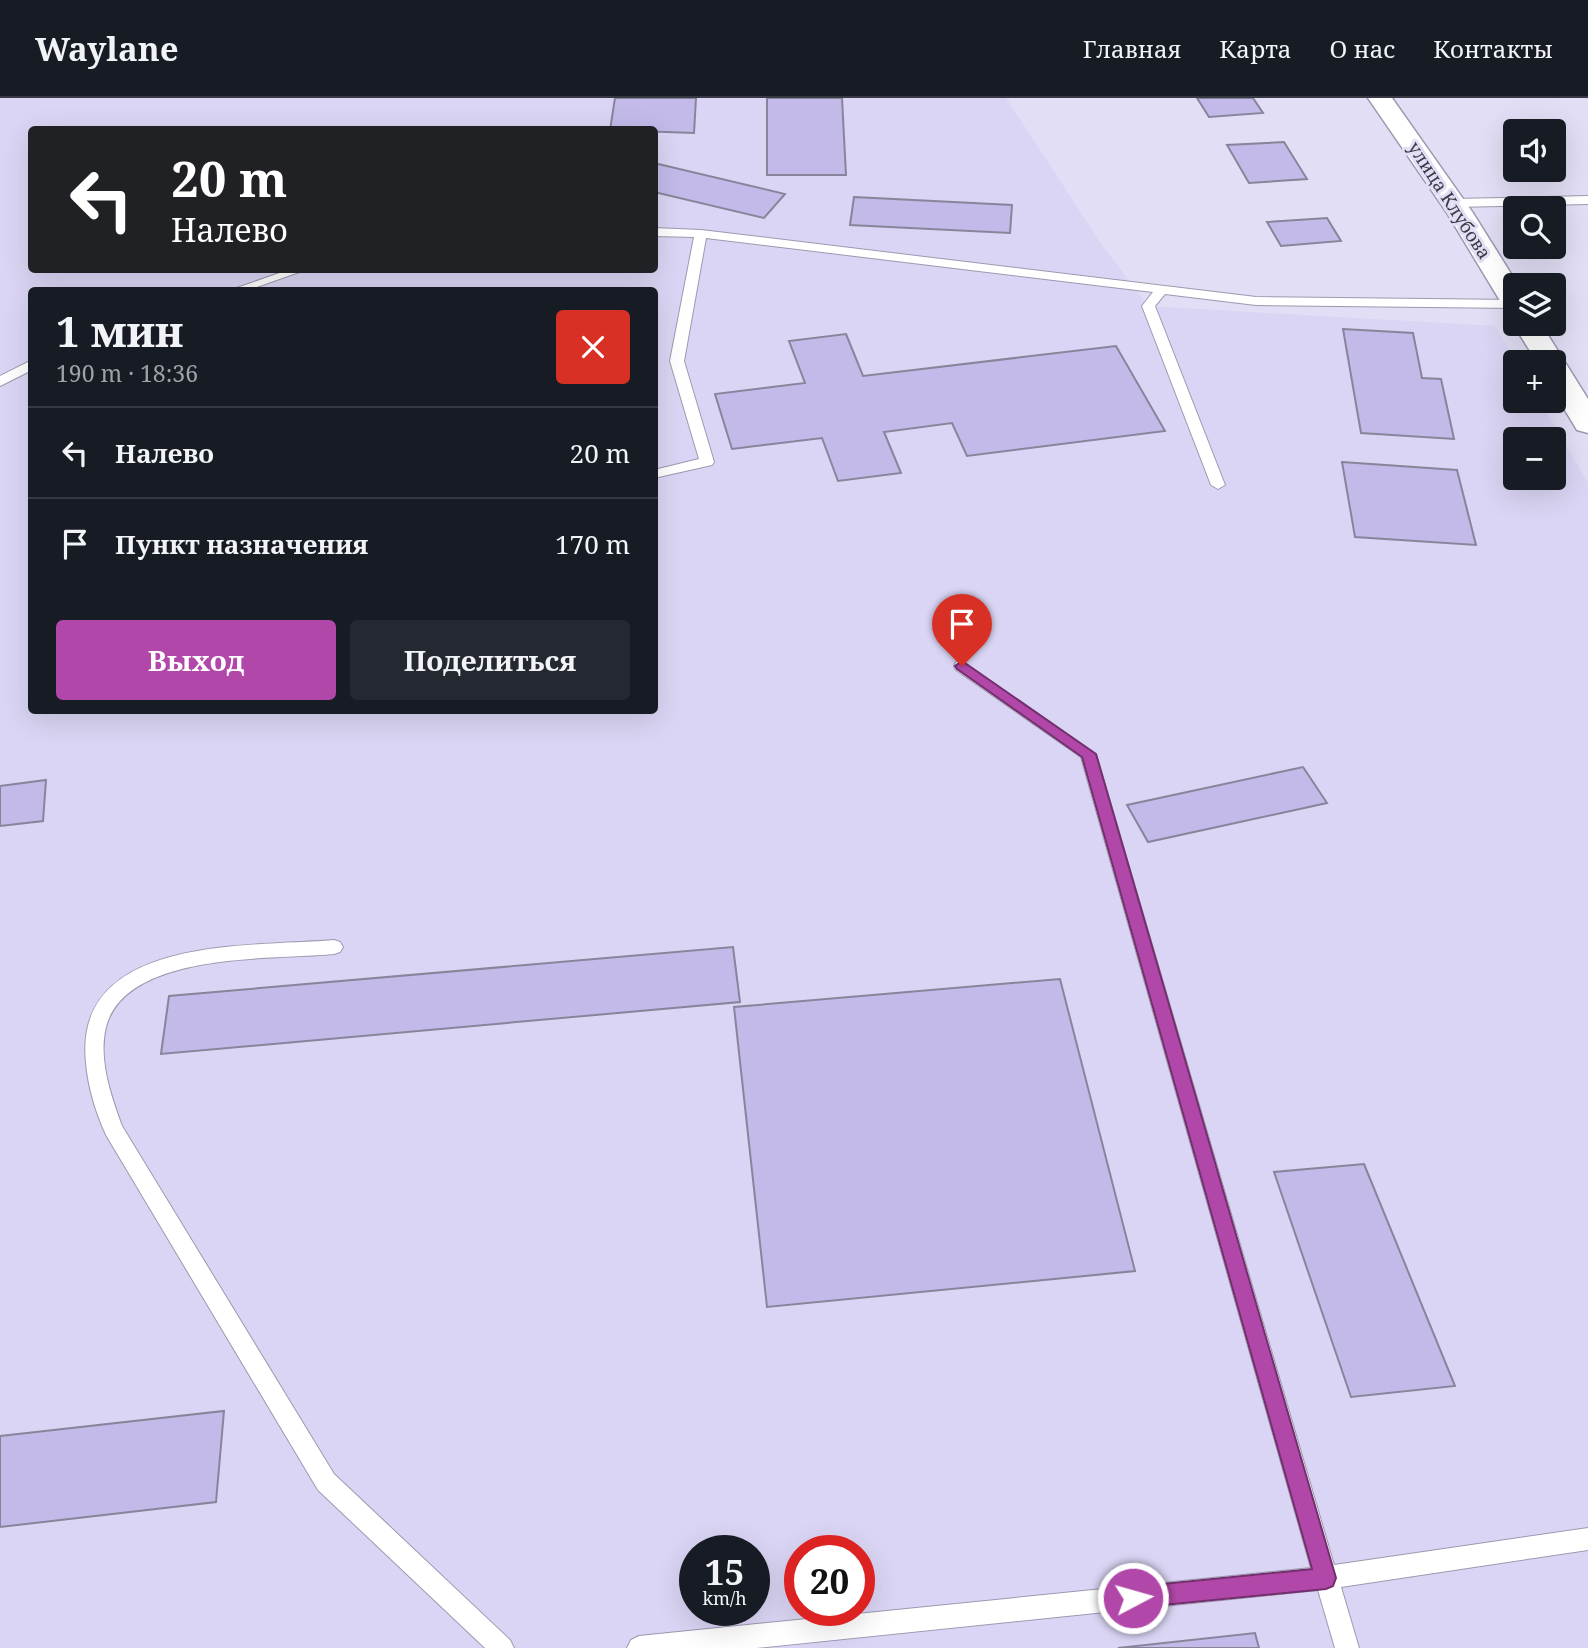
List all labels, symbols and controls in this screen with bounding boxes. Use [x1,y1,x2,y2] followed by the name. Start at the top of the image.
[35,26,179,71] text: Waylane
[1083,32,1181,65] text: Главная
[1219,32,1292,65] text: Карта
[1330,32,1395,65] text: О нас
[1433,32,1553,65] text: Контакты
[1503,119,1566,490] map controls
[1503,119,1566,182] button: sound
[1403,137,1497,263] street label: улица Клубова
[171,145,287,211] text: 20 m
[56,154,147,245] icon: left
[1503,196,1566,259] button: search
[171,208,288,251] text: Налево
[1503,273,1566,336] button: layers
[56,302,183,359] text: 1 мин
[556,310,630,384] button: close
[1503,350,1566,413] button: +
[56,357,198,389] text: 190 m · 18:36
[1503,427,1566,490] button: −
[56,434,94,472] icon: left
[115,435,214,471] text: Налево
[570,435,630,471] text: 20 m
[56,525,94,563] icon: arrive
[115,526,368,562] text: Пункт назначения
[555,526,630,562] text: 170 m
[932,594,992,666] pin
[943,605,981,643] icon: arrive
[56,620,336,700] button: Выход
[350,620,630,700] button: Поделиться
[784,1535,875,1626] speed limit sign: 20
[705,1548,744,1595] text: 15
[1096,1561,1170,1635] position arrow
[702,1586,747,1610] text: km/h

